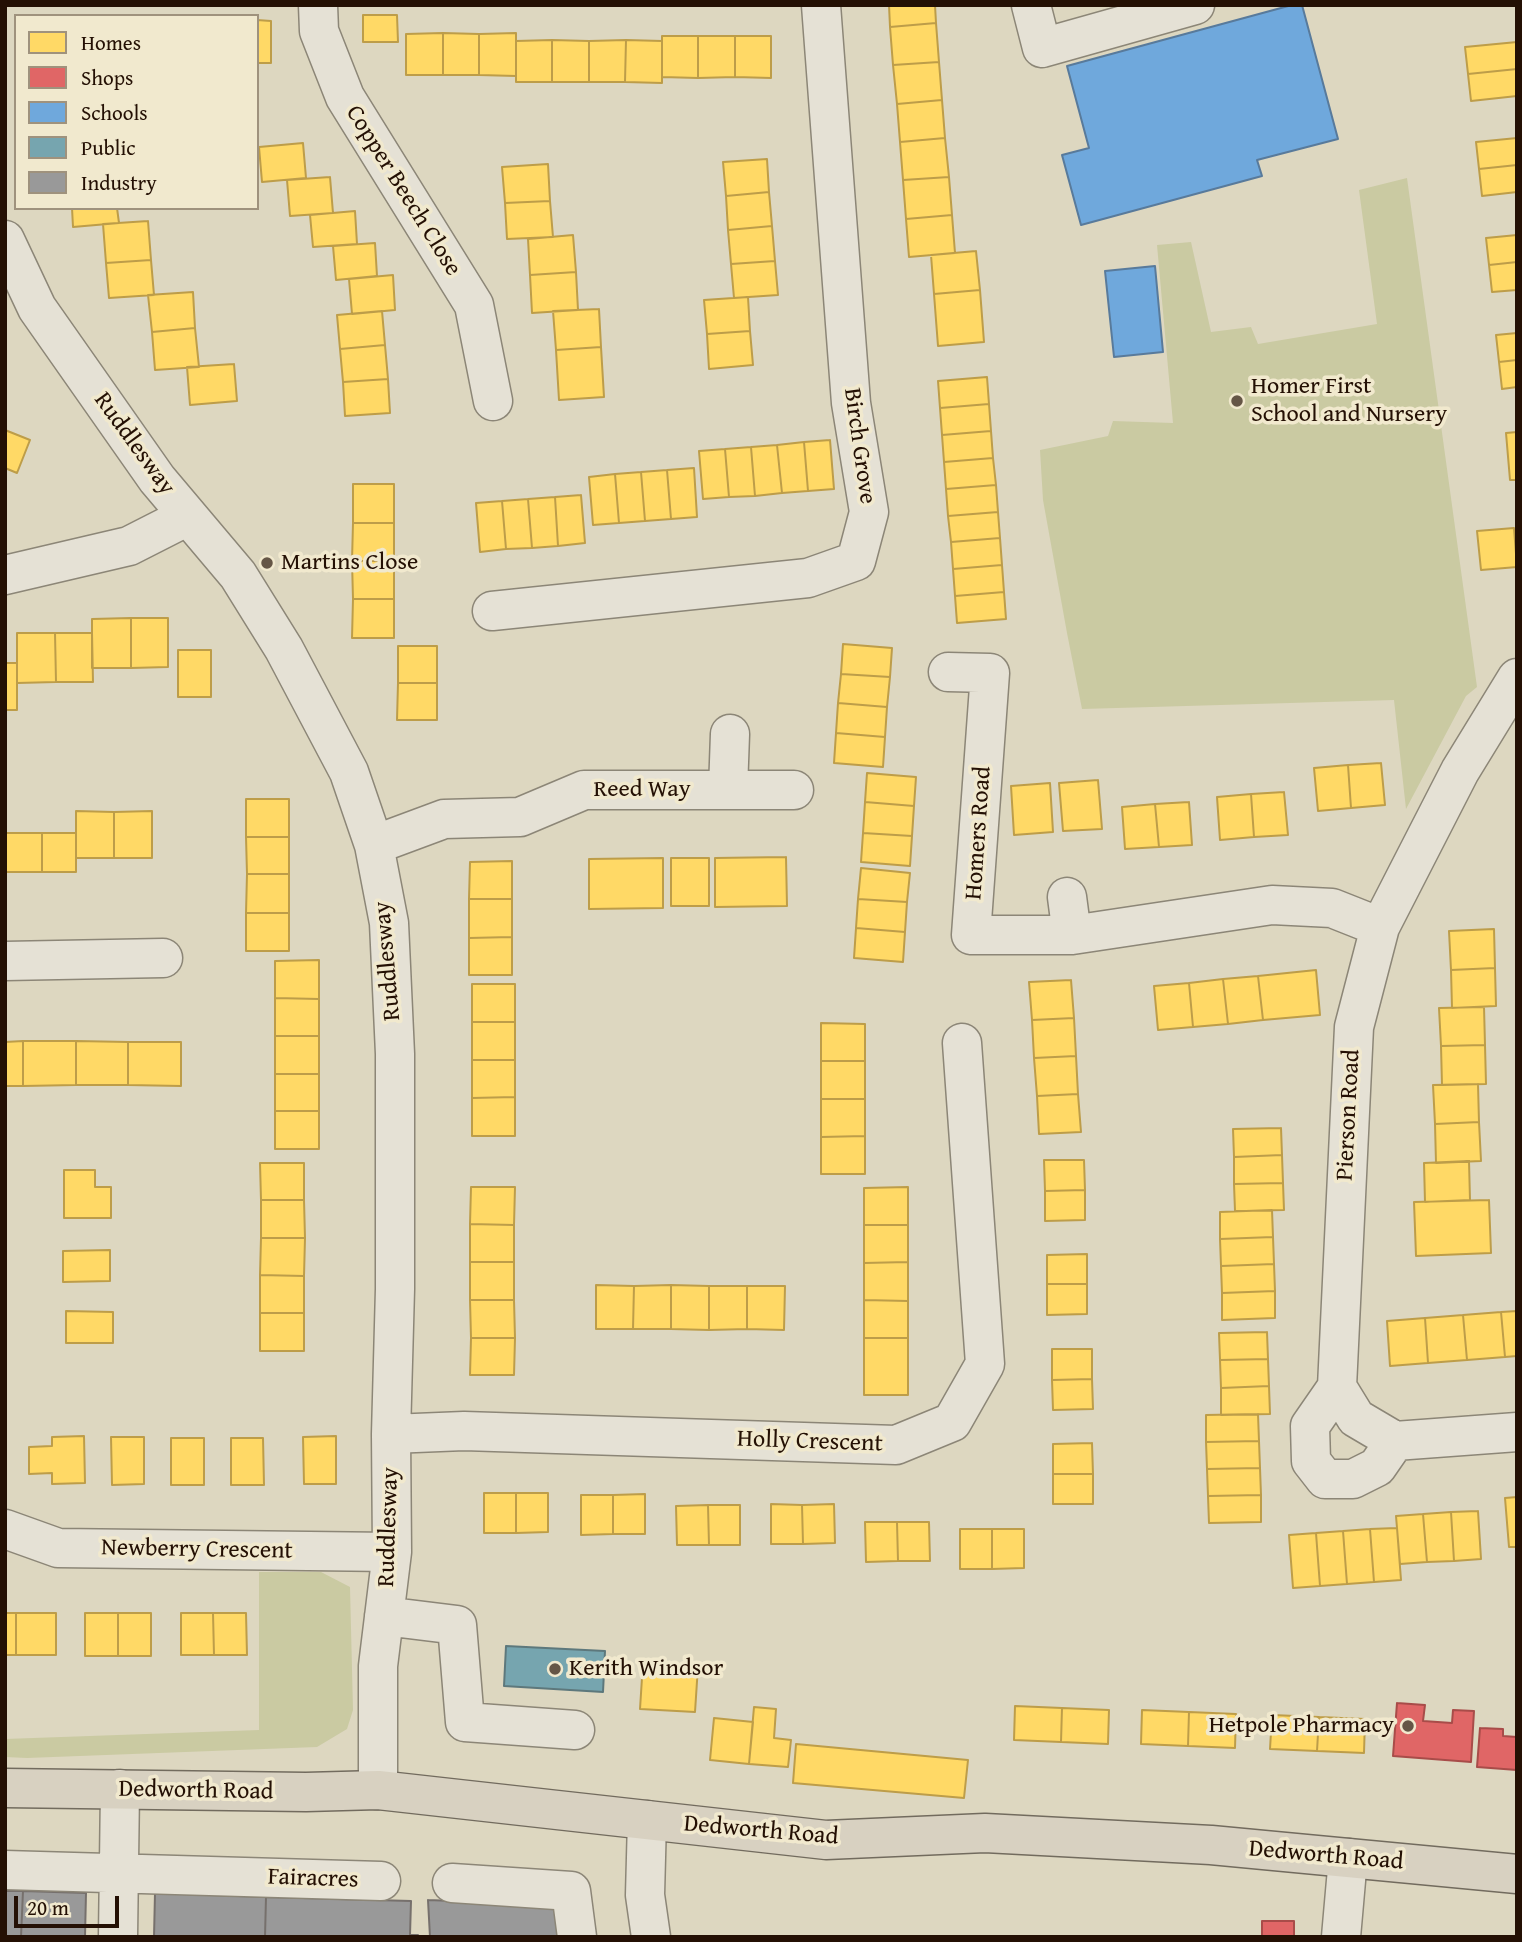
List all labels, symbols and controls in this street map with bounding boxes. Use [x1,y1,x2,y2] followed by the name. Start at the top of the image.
[14,14,259,210] legend
[81,27,141,58] text: Homes
[81,62,133,93] text: Shops
[81,97,148,128] text: Schools
[339,100,467,282] street label: Copper Beech Close
[81,132,136,163] text: Public
[81,167,157,198] text: Industry
[1251,373,1447,429] place label: Homer First School and Nursery
[837,386,881,506] street label: Birch Grove
[87,387,181,501] street label: Ruddlesway
[1229,393,1245,409] marker: Homer First School and Nursery
[281,549,418,577] place label: Martins Close
[259,555,275,571] marker: Martins Close
[960,765,998,901] street label: Homers Road
[593,776,691,804] street label: Reed Way
[368,900,408,1022] street label: Ruddlesway
[1331,1049,1367,1181] street label: Pierson Road
[736,1425,884,1459] street label: Holly Crescent
[373,1467,405,1587] street label: Ruddlesway
[101,1534,293,1566] street label: Newberry Crescent
[569,1655,723,1683] place label: Kerith Windsor
[547,1661,563,1677] marker: Kerith Windsor
[1209,1712,1394,1740] place label: Hetpole Pharmacy
[1400,1718,1416,1734] marker: Hetpole Pharmacy
[118,1775,274,1807] street label: Dedworth Road
[683,1810,839,1852] street label: Dedworth Road
[1248,1835,1404,1877] street label: Dedworth Road
[267,1863,359,1895] street label: Fairacres
[18,1882,122,1926] scale bar
[27,1892,69,1923] text: 20 m

